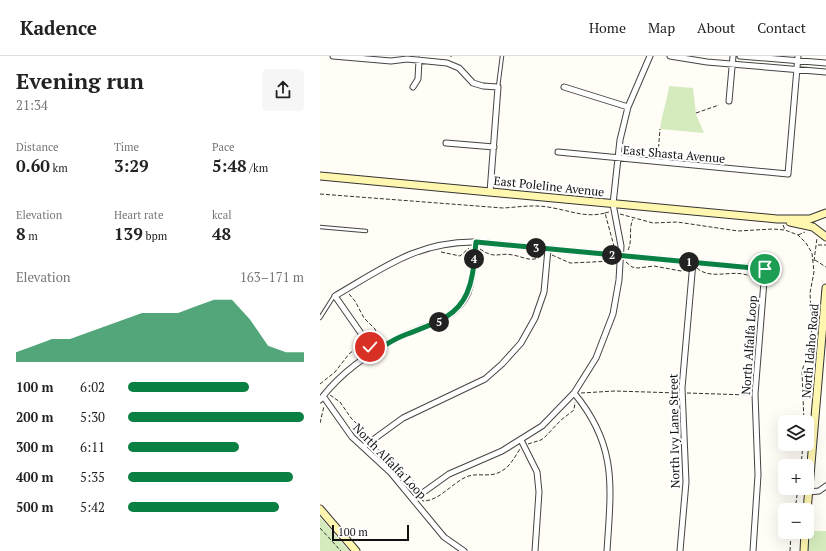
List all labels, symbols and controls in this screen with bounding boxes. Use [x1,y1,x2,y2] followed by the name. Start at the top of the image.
[20,15,97,40] text: Kadence
[589,18,626,37] text: Home
[648,18,675,37] text: Map
[697,18,735,37] text: About
[757,18,806,37] text: Contact
[16,66,144,95] text: Evening run
[262,69,304,111] button: share
[16,96,48,114] text: 21:34
[16,140,59,154] text: Distance
[114,140,139,154] text: Time
[212,140,235,154] text: Pace
[622,142,726,166] street label: East Shasta Avenue
[16,154,50,177] text: 0.60
[114,154,149,177] text: 3:29
[212,154,247,177] text: 5:48
[50,161,68,175] text: km
[247,161,268,175] text: /km
[493,173,605,199] street label: East Poleline Avenue
[16,208,62,222] text: Elevation
[114,208,163,222] text: Heart rate
[212,208,232,222] text: kcal
[16,222,26,245] text: 8
[114,222,143,245] text: 139
[212,222,231,245] text: 48
[26,229,38,243] text: m
[143,229,167,243] text: bpm
[526,238,546,258] pin: 3
[533,241,539,255] text: 3
[602,245,622,265] pin: 2
[609,248,615,262] text: 2
[464,249,484,269] pin: 4
[471,252,477,266] text: 4
[679,252,699,272] pin: 1
[748,252,782,286] pin
[686,255,692,269] text: 1
[754,258,776,280] icon: arrive
[16,268,71,286] text: Elevation
[240,268,304,286] text: 163–171 m
[738,295,760,395] street label: North Alfalfa Loop
[798,303,822,399] street label: North Idaho Road
[429,312,449,332] pin: 5
[436,315,442,329] text: 5
[353,330,387,364] pin
[359,336,381,358] icon: check
[665,373,683,489] street label: North Ivy Lane Street
[16,378,54,396] text: 100 m
[80,378,105,396] text: 6:02
[16,408,54,426] text: 200 m
[80,408,105,426] text: 5:30
[778,415,814,539] map controls
[778,415,814,451] button: layers
[350,420,430,502] street label: North Alfalfa Loop
[16,438,54,456] text: 300 m
[80,438,105,456] text: 6:11
[778,459,814,495] button: +
[16,468,54,486] text: 400 m
[80,468,105,486] text: 5:35
[16,498,54,516] text: 500 m
[80,498,105,516] text: 5:42
[778,503,814,539] button: −
[332,523,409,542] scale bar
[338,525,368,539] text: 100 m

